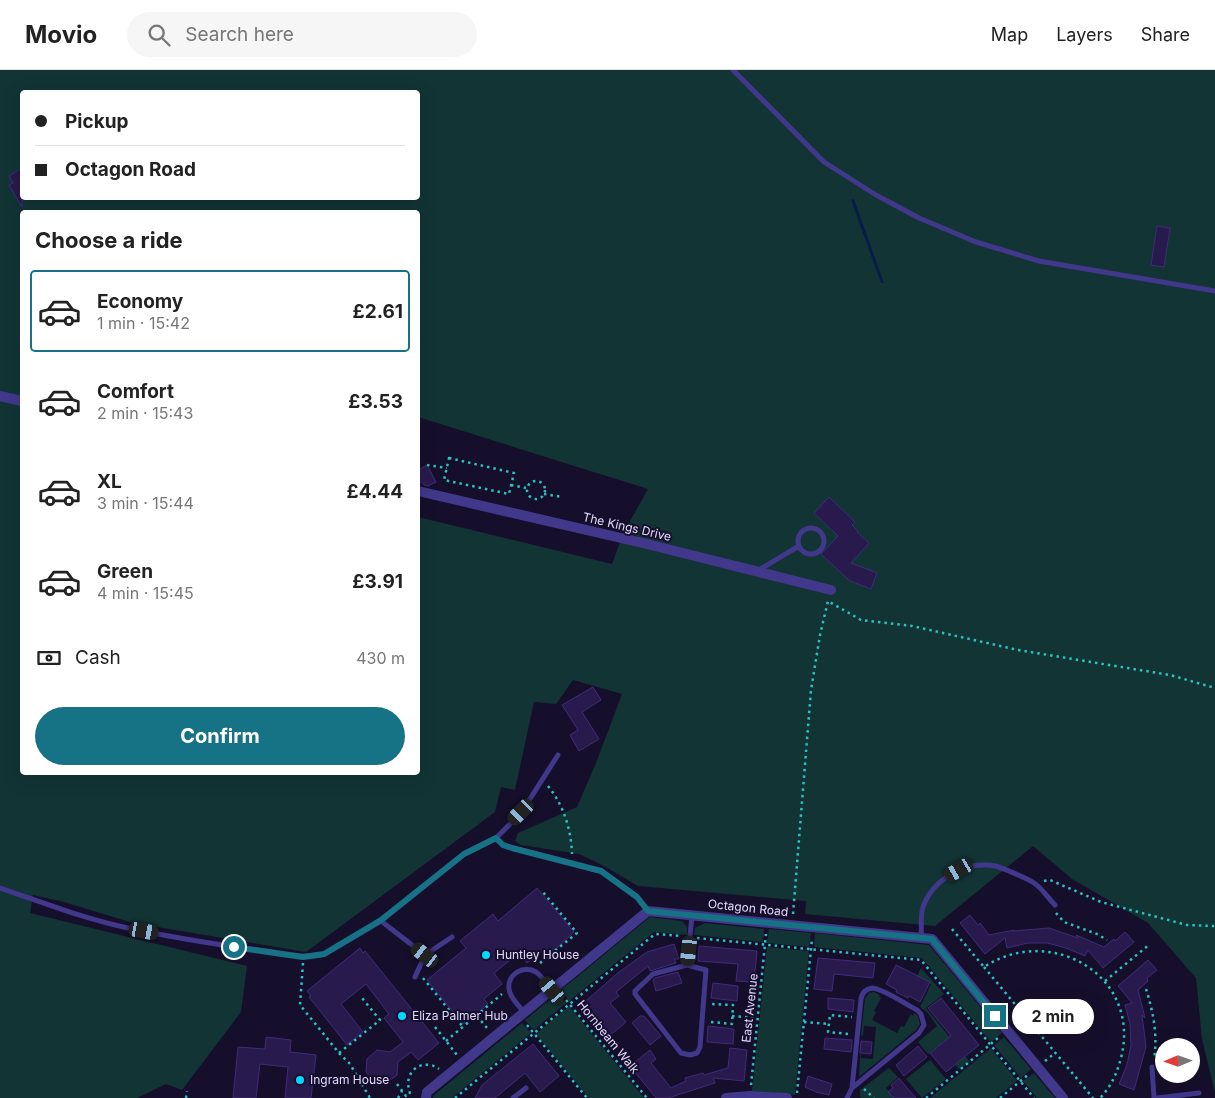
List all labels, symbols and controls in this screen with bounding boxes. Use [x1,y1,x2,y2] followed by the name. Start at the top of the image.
[127,12,477,57] search box
[25,20,97,49] text: Movio
[145,21,173,49] icon: search
[185,23,294,46] text: Search here
[991,24,1028,45] text: Map
[1056,24,1113,45] text: Layers
[1141,24,1190,45] text: Share
[65,110,128,133] text: Pickup
[65,158,196,181] text: Octagon Road
[35,227,183,253] text: Choose a ride
[37,289,82,334] icon: car
[97,290,183,313] text: Economy
[353,300,403,323] text: £2.61
[97,313,190,333] text: 1 min · 15:42
[37,379,82,424] icon: car
[97,380,174,403] text: Comfort
[348,390,403,413] text: £3.53
[97,403,193,423] text: 2 min · 15:43
[37,469,82,514] icon: car
[97,470,122,493] text: XL
[347,480,403,503] text: £4.44
[97,493,194,513] text: 3 min · 15:44
[581,509,673,544] street label: The Kings Drive
[37,559,82,604] icon: car
[97,560,153,583] text: Green
[352,570,403,593] text: £3.91
[97,583,194,603] text: 4 min · 15:45
[35,644,63,672] icon: cash
[75,646,121,669] text: Cash
[356,648,405,668] text: 430 m
[35,707,405,765] button: Confirm
[505,796,536,828] car
[942,856,975,884] car
[707,896,789,919] street label: Octagon Road
[127,921,160,941] car
[679,935,698,967] car
[223,936,245,958] route start
[408,940,441,970] car
[496,947,579,962] place label: Huntley House
[480,949,492,961] marker: Huntley House
[738,972,761,1043] street label: East Avenue
[536,974,567,1006] car
[574,997,643,1077] street label: Hornbeam Walk
[1012,998,1095,1034] callout: 2 min
[984,1005,1006,1027] route end
[1032,1006,1074,1026] text: 2 min
[412,1008,508,1023] place label: Eliza Palmer Hub
[396,1010,408,1022] marker: Eliza Palmer Hub
[1155,1038,1200,1082] north arrow
[1155,1038,1200,1083] map controls
[310,1072,389,1087] place label: Ingram House
[294,1074,306,1086] marker: Ingram House

